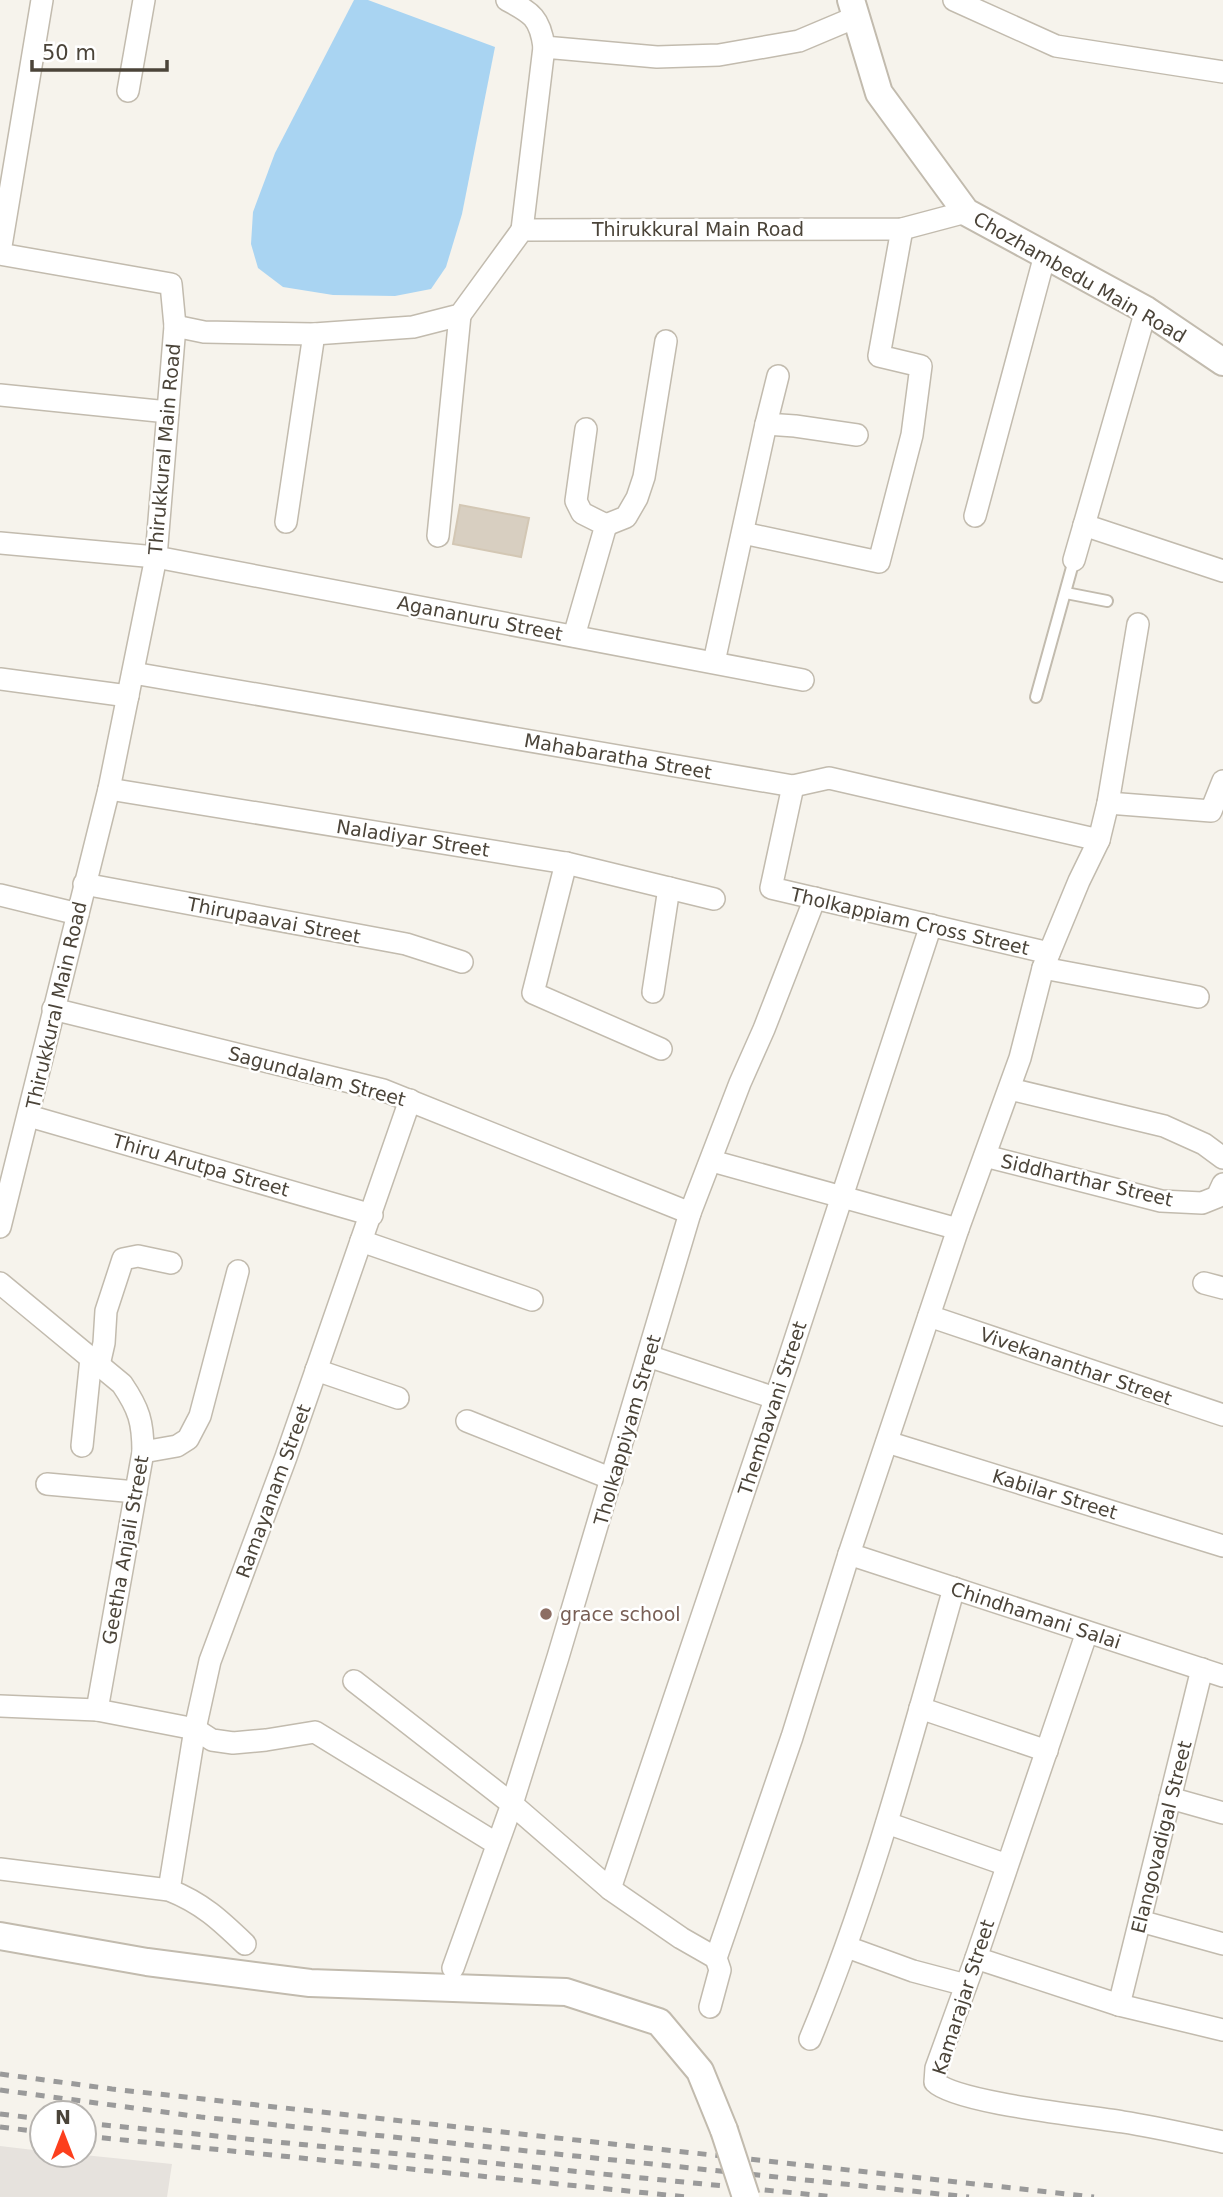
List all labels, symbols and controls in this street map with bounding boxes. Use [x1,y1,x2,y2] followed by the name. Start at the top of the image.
[32,28,166,72] scale bar
[42,41,96,65] text: 50 m
[970,207,1190,347] street label: Chozhambedu Main Road
[591,218,804,240] street label: Thirukkural Main Road
[144,342,184,557] street label: Thirukkural Main Road
[395,591,565,645] street label: Agananuru Street
[523,729,713,783] street label: Mahabaratha Street
[335,815,491,861] street label: Naladiyar Street
[788,883,1031,959] street label: Tholkappiam Cross Street
[184,892,363,948] street label: Thirupaavai Street
[21,899,91,1112] street label: Thirukkural Main Road
[226,1042,408,1110] street label: Sagundalam Street
[109,1129,292,1201] street label: Thiru Arutpa Street
[999,1150,1175,1210] street label: Siddharthar Street
[733,1318,811,1499] street label: Thembavani Street
[977,1323,1175,1409] street label: Vivekananthar Street
[589,1332,665,1529] street label: Tholkappiyam Street
[231,1401,315,1581] street label: Ramayanam Street
[98,1454,152,1646] street label: Geetha Anjali Street
[990,1465,1120,1523] street label: Kabilar Street
[948,1577,1124,1653] street label: Chindhamani Salai
[560,1603,681,1625] place label: grace school
[538,1606,554,1622] marker: grace school
[1126,1738,1196,1936] street label: Elangovadigal Street
[928,1917,998,2077] street label: Kamarajar Street
[28,2099,98,2169] north arrow
[55,2106,71,2128] text: N

